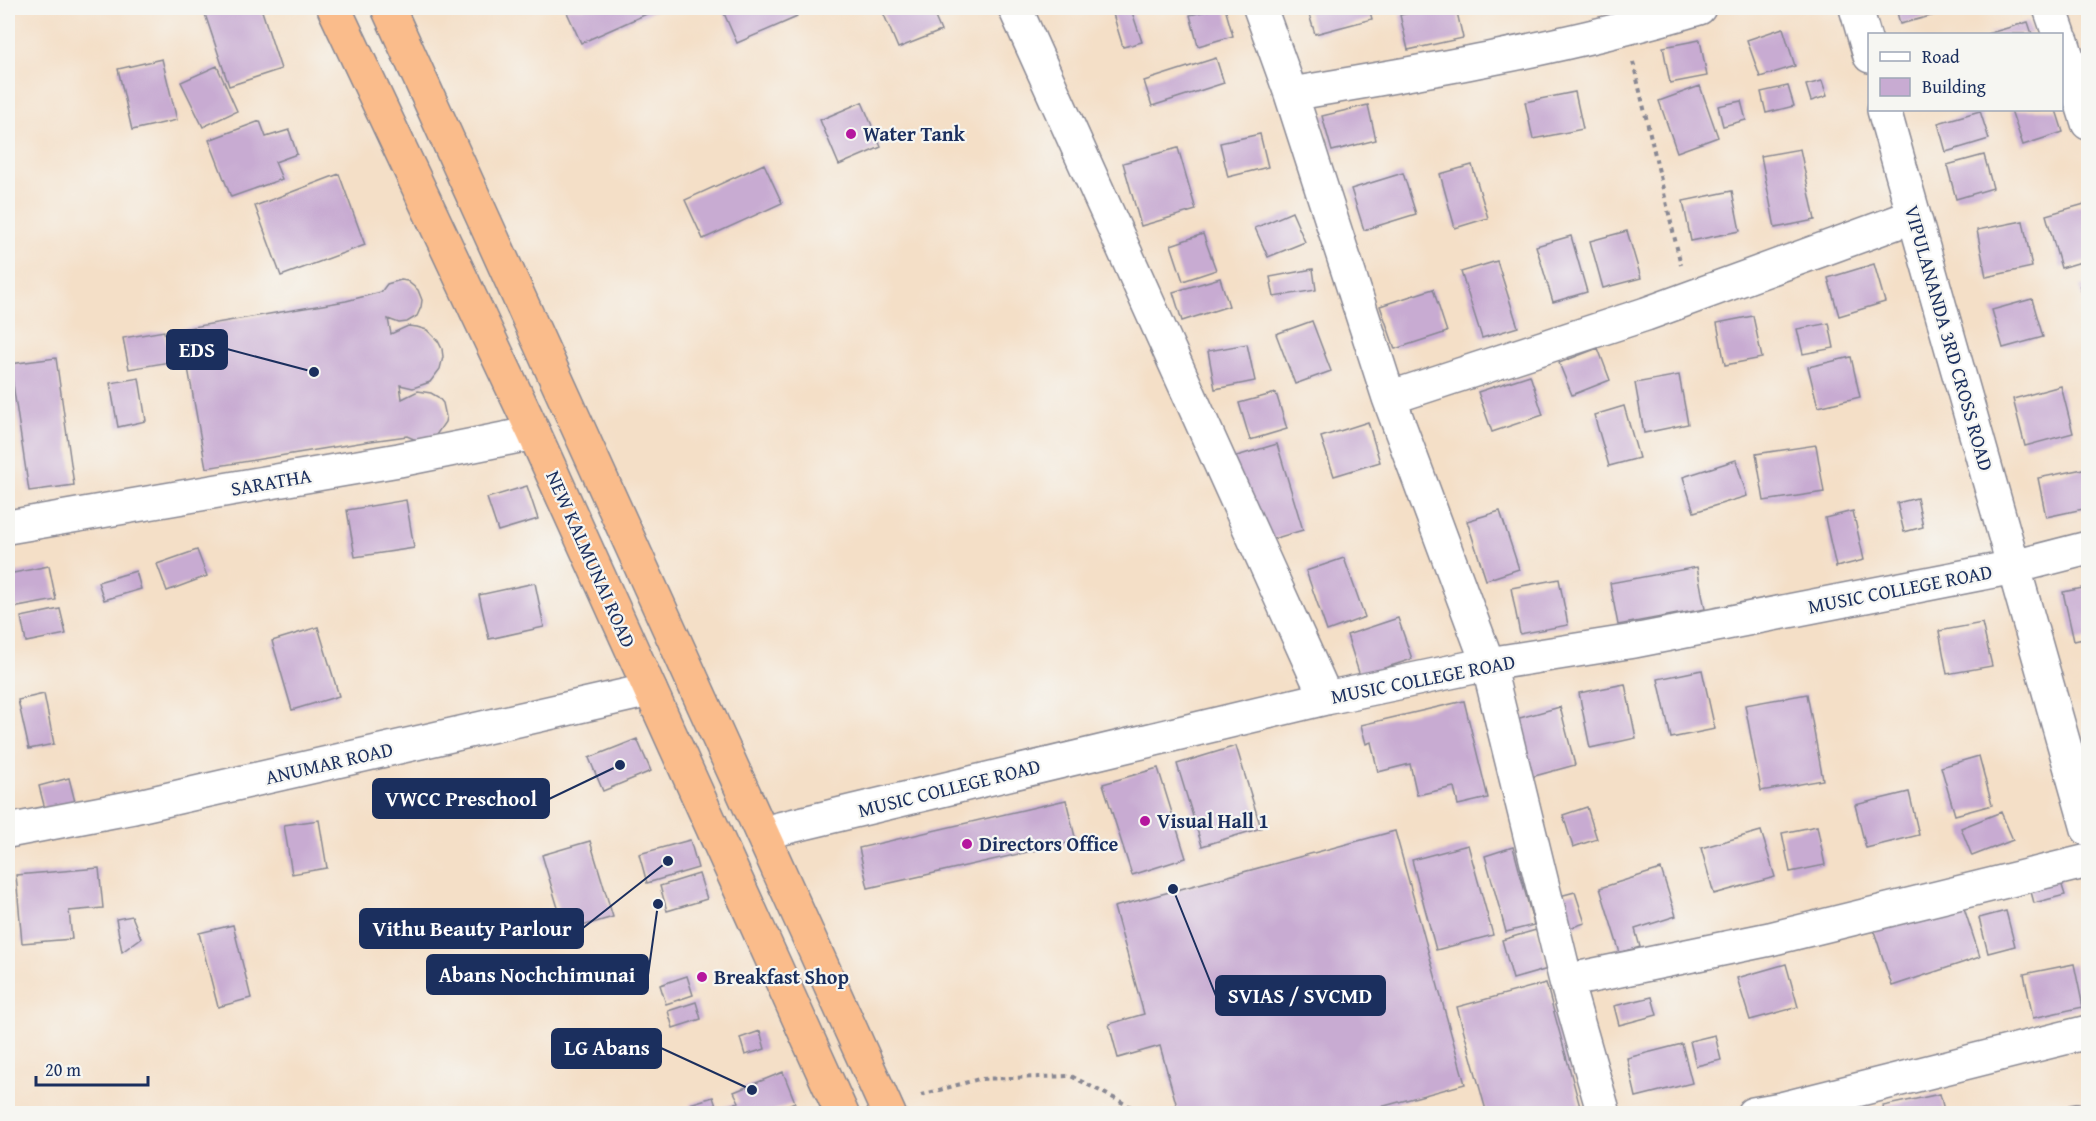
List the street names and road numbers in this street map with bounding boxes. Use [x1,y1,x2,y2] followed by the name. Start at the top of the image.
[1898,202,2001,474] street label: VIPULANANDA 3RD CROSS ROAD
[228,460,313,503] street label: SARATHA
[539,466,644,652] street label: NEW KALMUNAI ROAD
[1805,556,1994,621] street label: MUSIC COLLEGE ROAD
[1328,646,1517,711] street label: MUSIC COLLEGE ROAD
[262,734,396,791] street label: ANUMAR ROAD
[855,751,1043,824] street label: MUSIC COLLEGE ROAD

